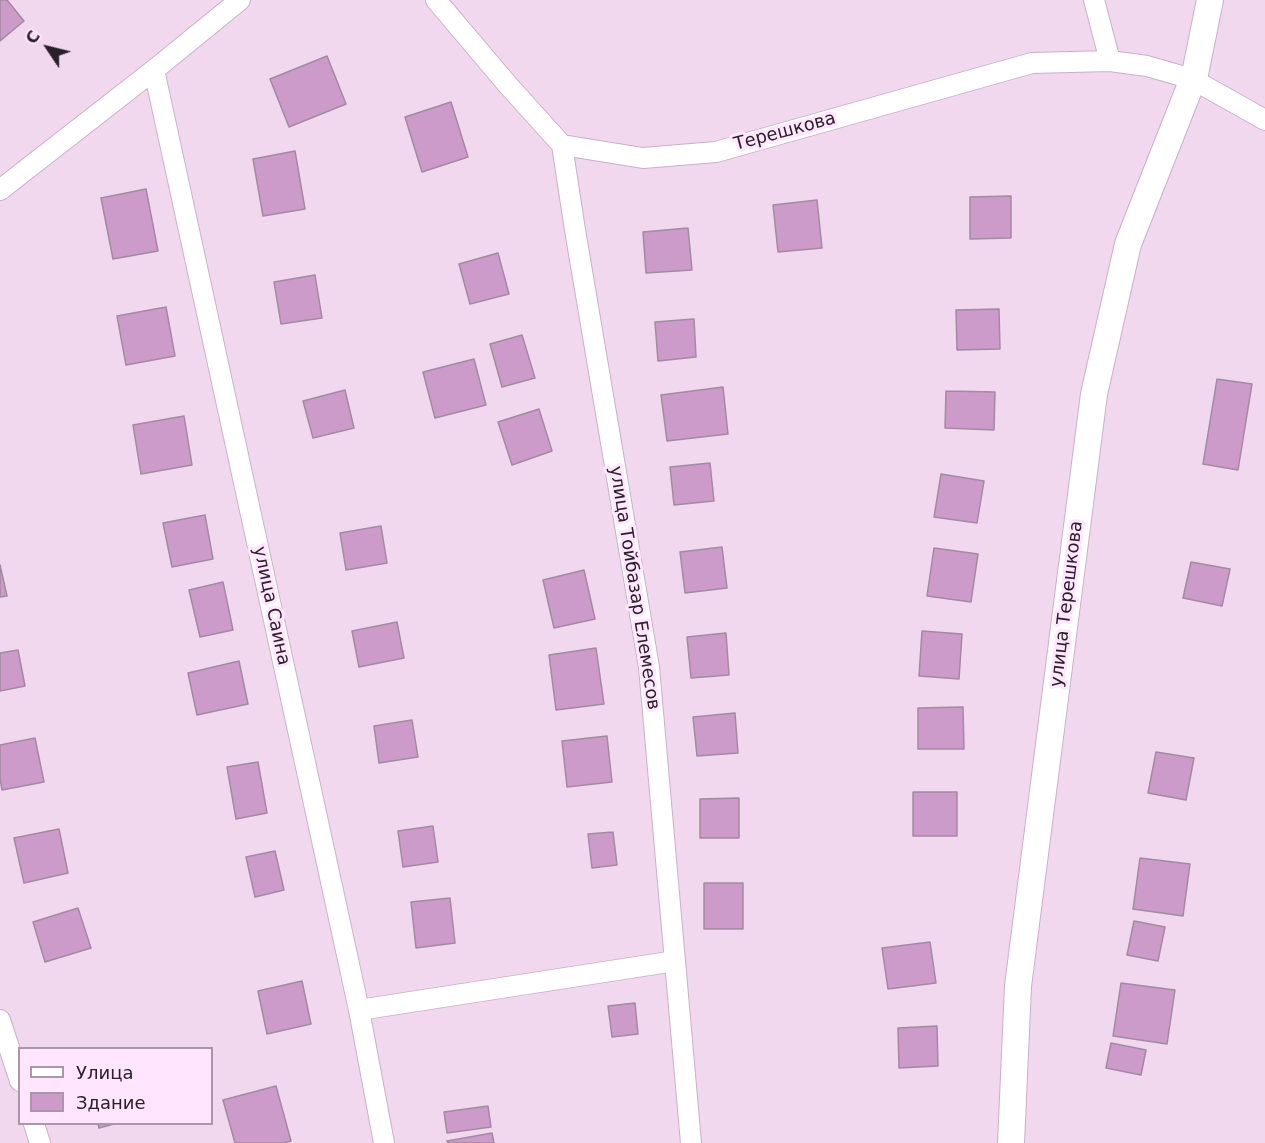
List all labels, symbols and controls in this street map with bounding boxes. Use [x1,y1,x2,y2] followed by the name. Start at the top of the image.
[18,18,78,78] north arrow
[22,27,44,48] text: С
[732,108,838,156] street label: Терешкова
[604,465,664,711] street label: улица Тойбазар Елемесов
[1046,520,1088,688] street label: улица Терешкова
[248,545,294,667] street label: улица Саина
[18,1047,213,1125] legend
[76,1062,133,1083] text: Улица
[76,1092,146,1113] text: Здание

